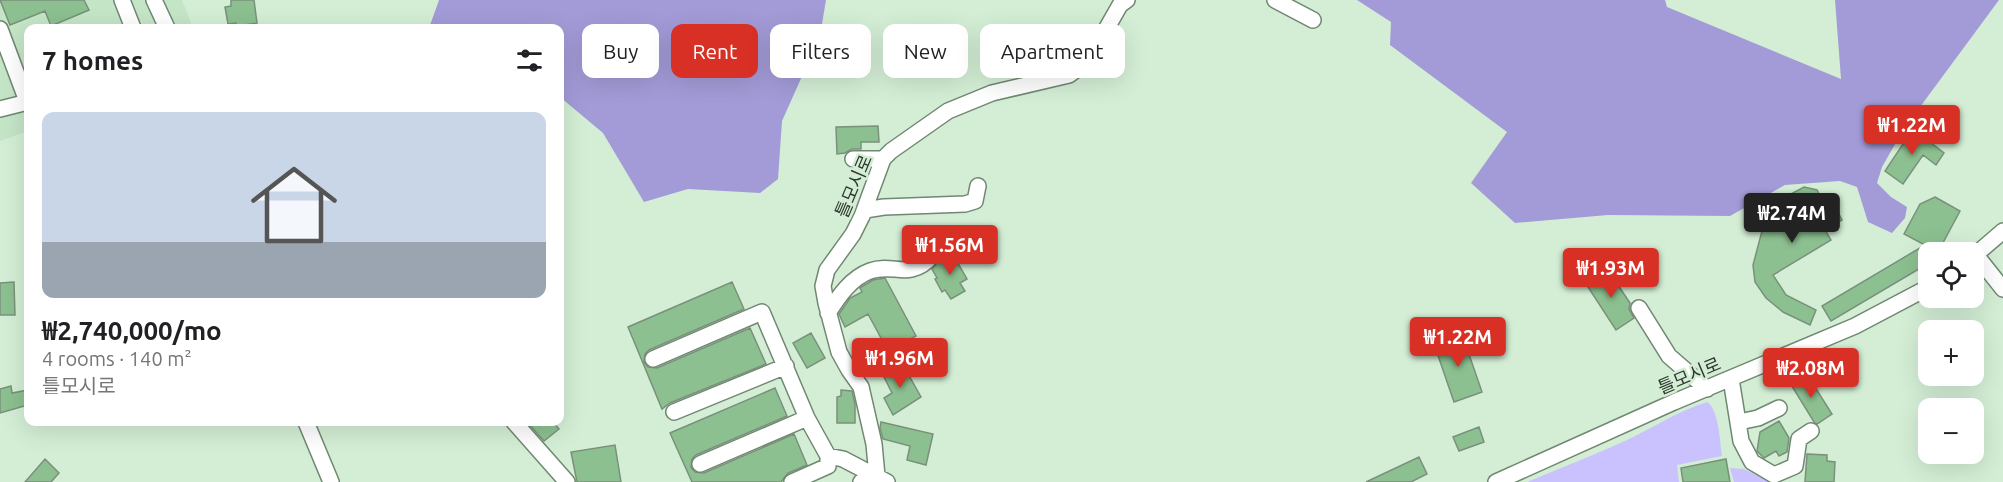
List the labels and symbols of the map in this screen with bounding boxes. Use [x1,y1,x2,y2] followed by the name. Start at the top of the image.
[1863,105,1961,156] pin: ₩1.22M
[831,152,875,220] street label: 틀모시로
[1743,193,1841,244] pin: ₩2.74M
[901,225,999,276] pin: ₩1.56M
[1562,248,1660,299] pin: ₩1.93M
[1409,317,1507,368] pin: ₩1.22M
[851,338,949,389] pin: ₩1.96M
[1762,348,1860,399] pin: ₩2.08M
[1655,353,1723,397] street label: 틀모시로

